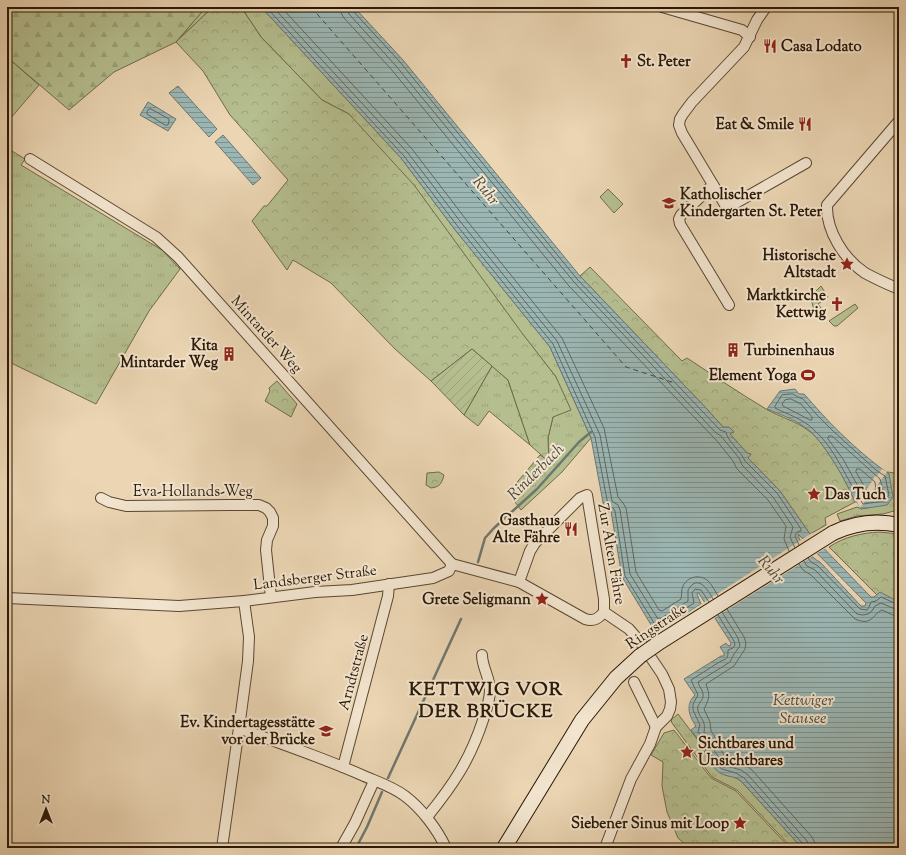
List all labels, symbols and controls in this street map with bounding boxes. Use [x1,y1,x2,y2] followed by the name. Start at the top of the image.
[781,37,862,58] place label: Casa Lodato
[762,38,778,54] restaurant icon: Casa Lodato
[637,52,691,73] place label: St. Peter
[618,53,634,69] church icon: St. Peter
[716,115,794,136] place label: Eat & Smile
[797,116,813,132] restaurant icon: Eat & Smile
[466,172,504,211] water label: Ruhr
[680,185,823,223] place label: Katholischer Kindergarten St. Peter
[661,195,677,211] school or university icon: Katholischer Kindergarten St. Peter
[763,246,837,284] place label: Historische Altstadt
[839,256,855,272] place icon: Historische Altstadt
[746,286,827,324] place label: Marktkirche Kettwig
[225,292,306,378] street label: Mintarder Weg
[829,296,845,312] church icon: Marktkirche Kettwig
[120,336,219,374] place label: Kita Mintarder Weg
[744,341,835,362] place label: Turbinenhaus
[725,342,741,358] building icon: Turbinenhaus
[221,346,237,362] building icon: Kita Mintarder Weg
[709,366,797,387] place label: Element Yoga
[800,367,816,383] sports icon: Element Yoga
[503,439,571,506] water label: Rinderbach
[133,482,253,503] street label: Eva-Hollands-Weg
[825,485,886,506] place label: Das Tuch
[806,486,822,502] place icon: Das Tuch
[591,502,630,607] street label: Zur Alten Fähre
[492,511,560,549] place label: Gasthaus Alte Fähre
[563,521,579,537] restaurant icon: Gasthaus Alte Fähre
[751,551,789,590] water label: Ruhr
[252,560,378,596] street label: Landsberger Straße
[422,590,531,611] place label: Grete Seligmann
[534,591,550,607] place icon: Grete Seligmann
[622,599,692,655] street label: Ringstraße
[334,632,375,713] street label: Arndtstraße
[409,677,563,726] district label: KETTWIG VOR DER BRÜCKE
[773,690,834,731] water label: Kettwiger Stausee
[180,713,315,751] place label: Ev. Kindertagesstätte vor der Brücke
[318,723,334,739] school or university icon: Ev. Kindertagesstätte vor der Brücke
[698,734,794,772] place label: Sichtbares und Unsichtbares
[679,744,695,760] place icon: Sichtbares und Unsichtbares
[26,789,66,829] north arrow
[41,792,51,808] text: N
[571,814,730,835] place label: Siebener Sinus mit Loop
[732,815,748,831] place icon: Siebener Sinus mit Loop

